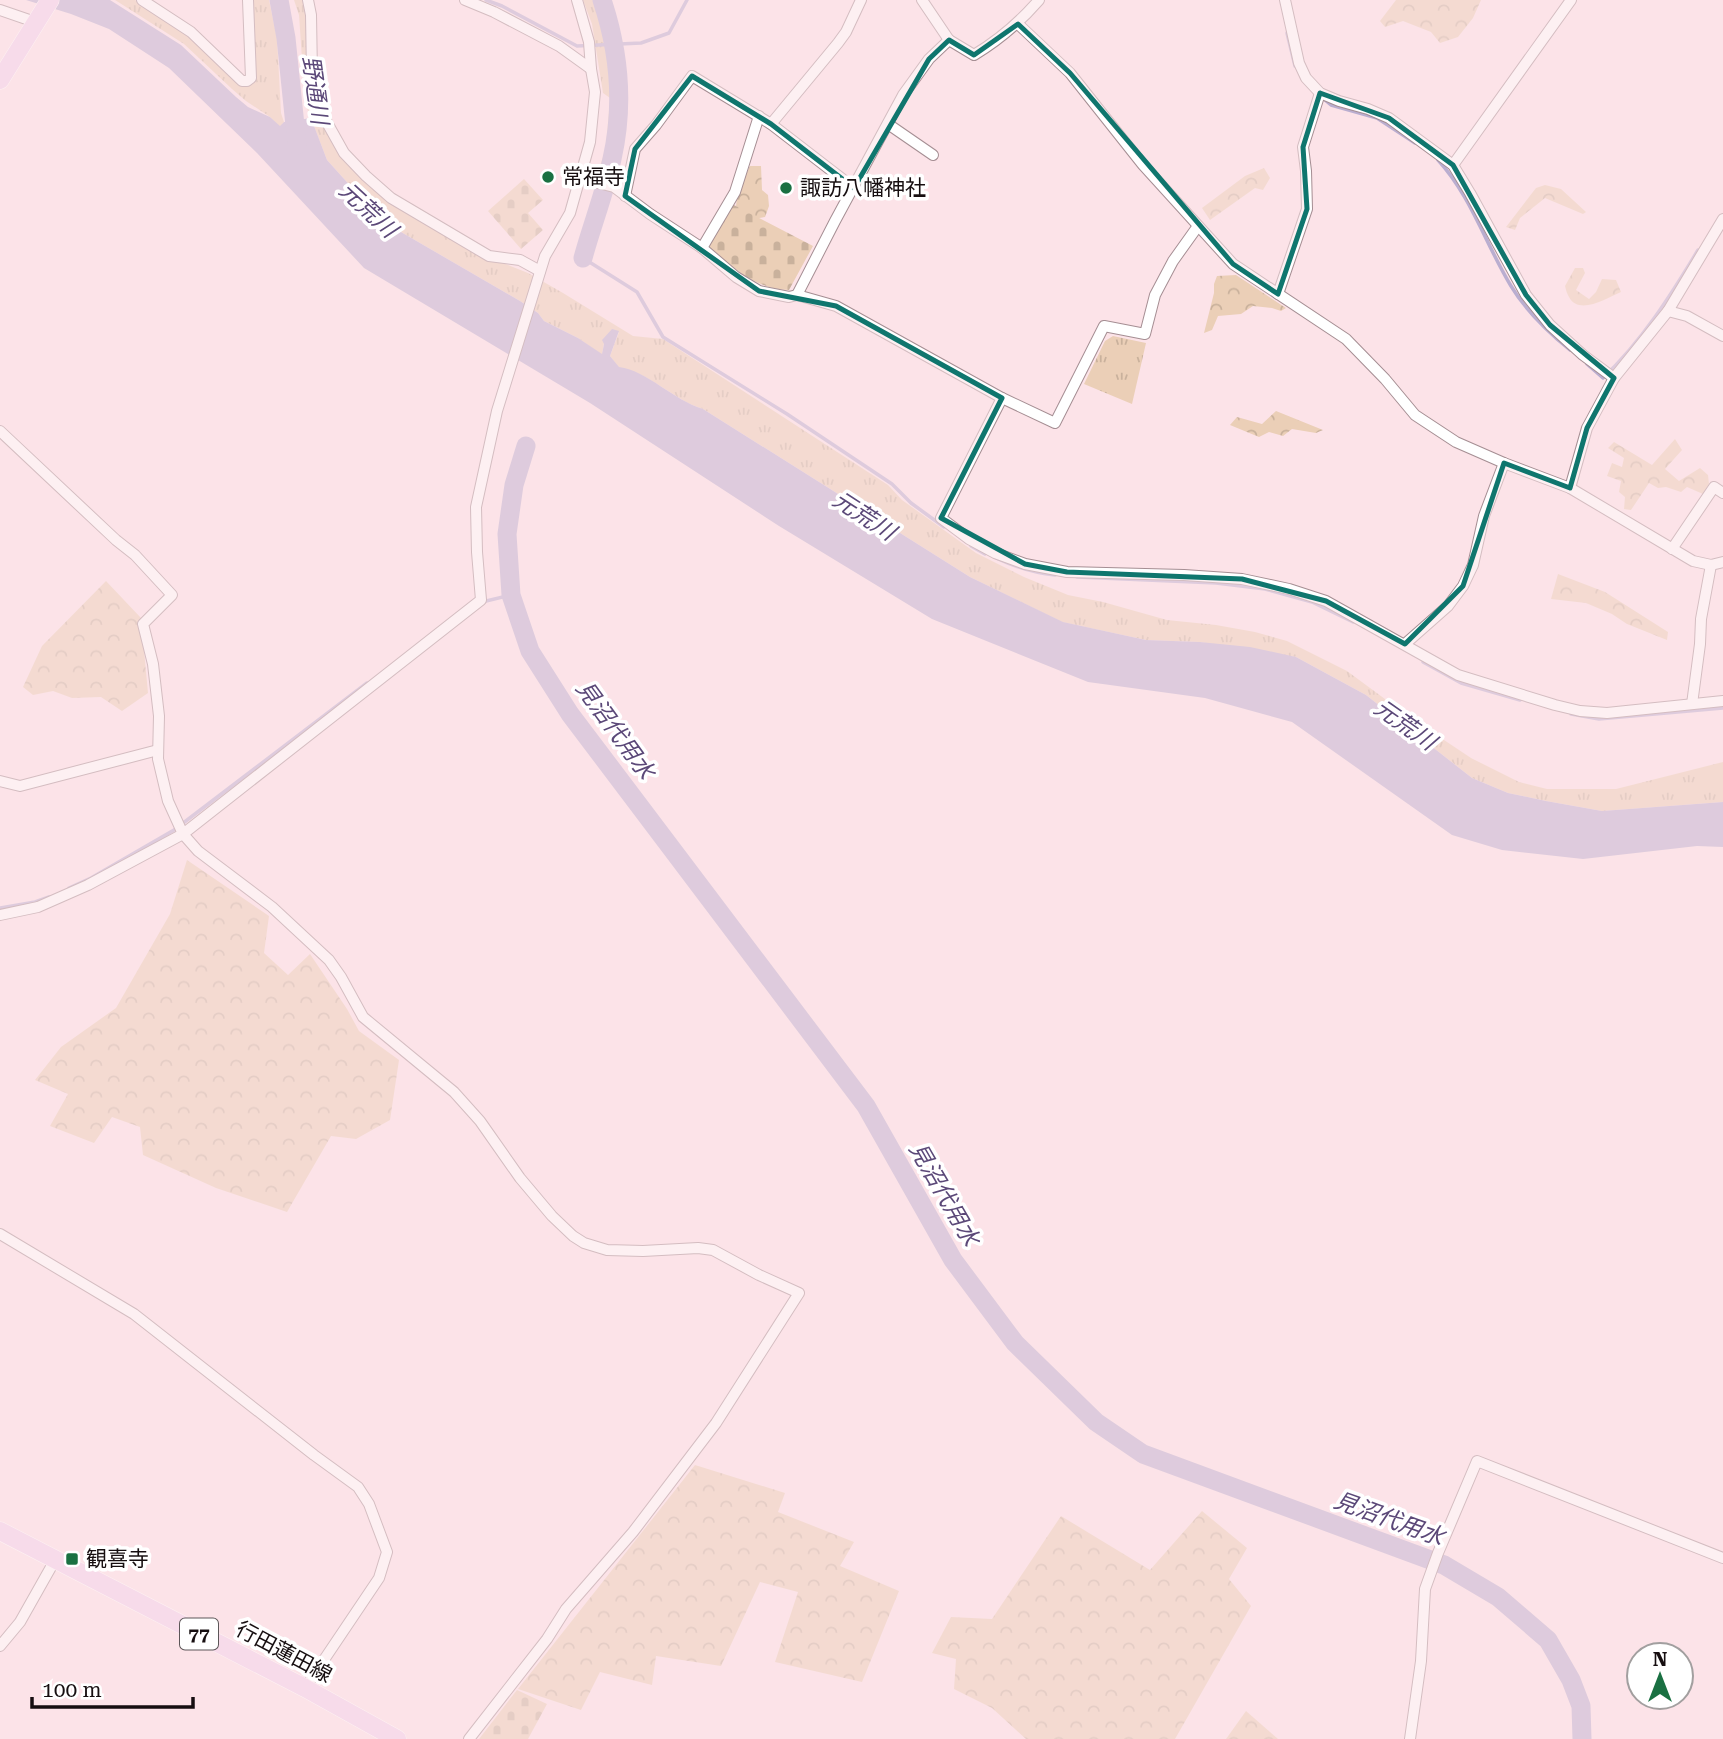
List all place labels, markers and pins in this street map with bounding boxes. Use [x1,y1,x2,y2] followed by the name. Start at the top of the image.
[562,165,625,189] place label: 常福寺
[540,169,556,185] marker: 常福寺
[800,176,926,200] place label: 諏訪八幡神社
[778,180,794,196] marker: 諏訪八幡神社
[86,1547,149,1571] place label: 観喜寺
[64,1551,80,1567] marker: 観喜寺

